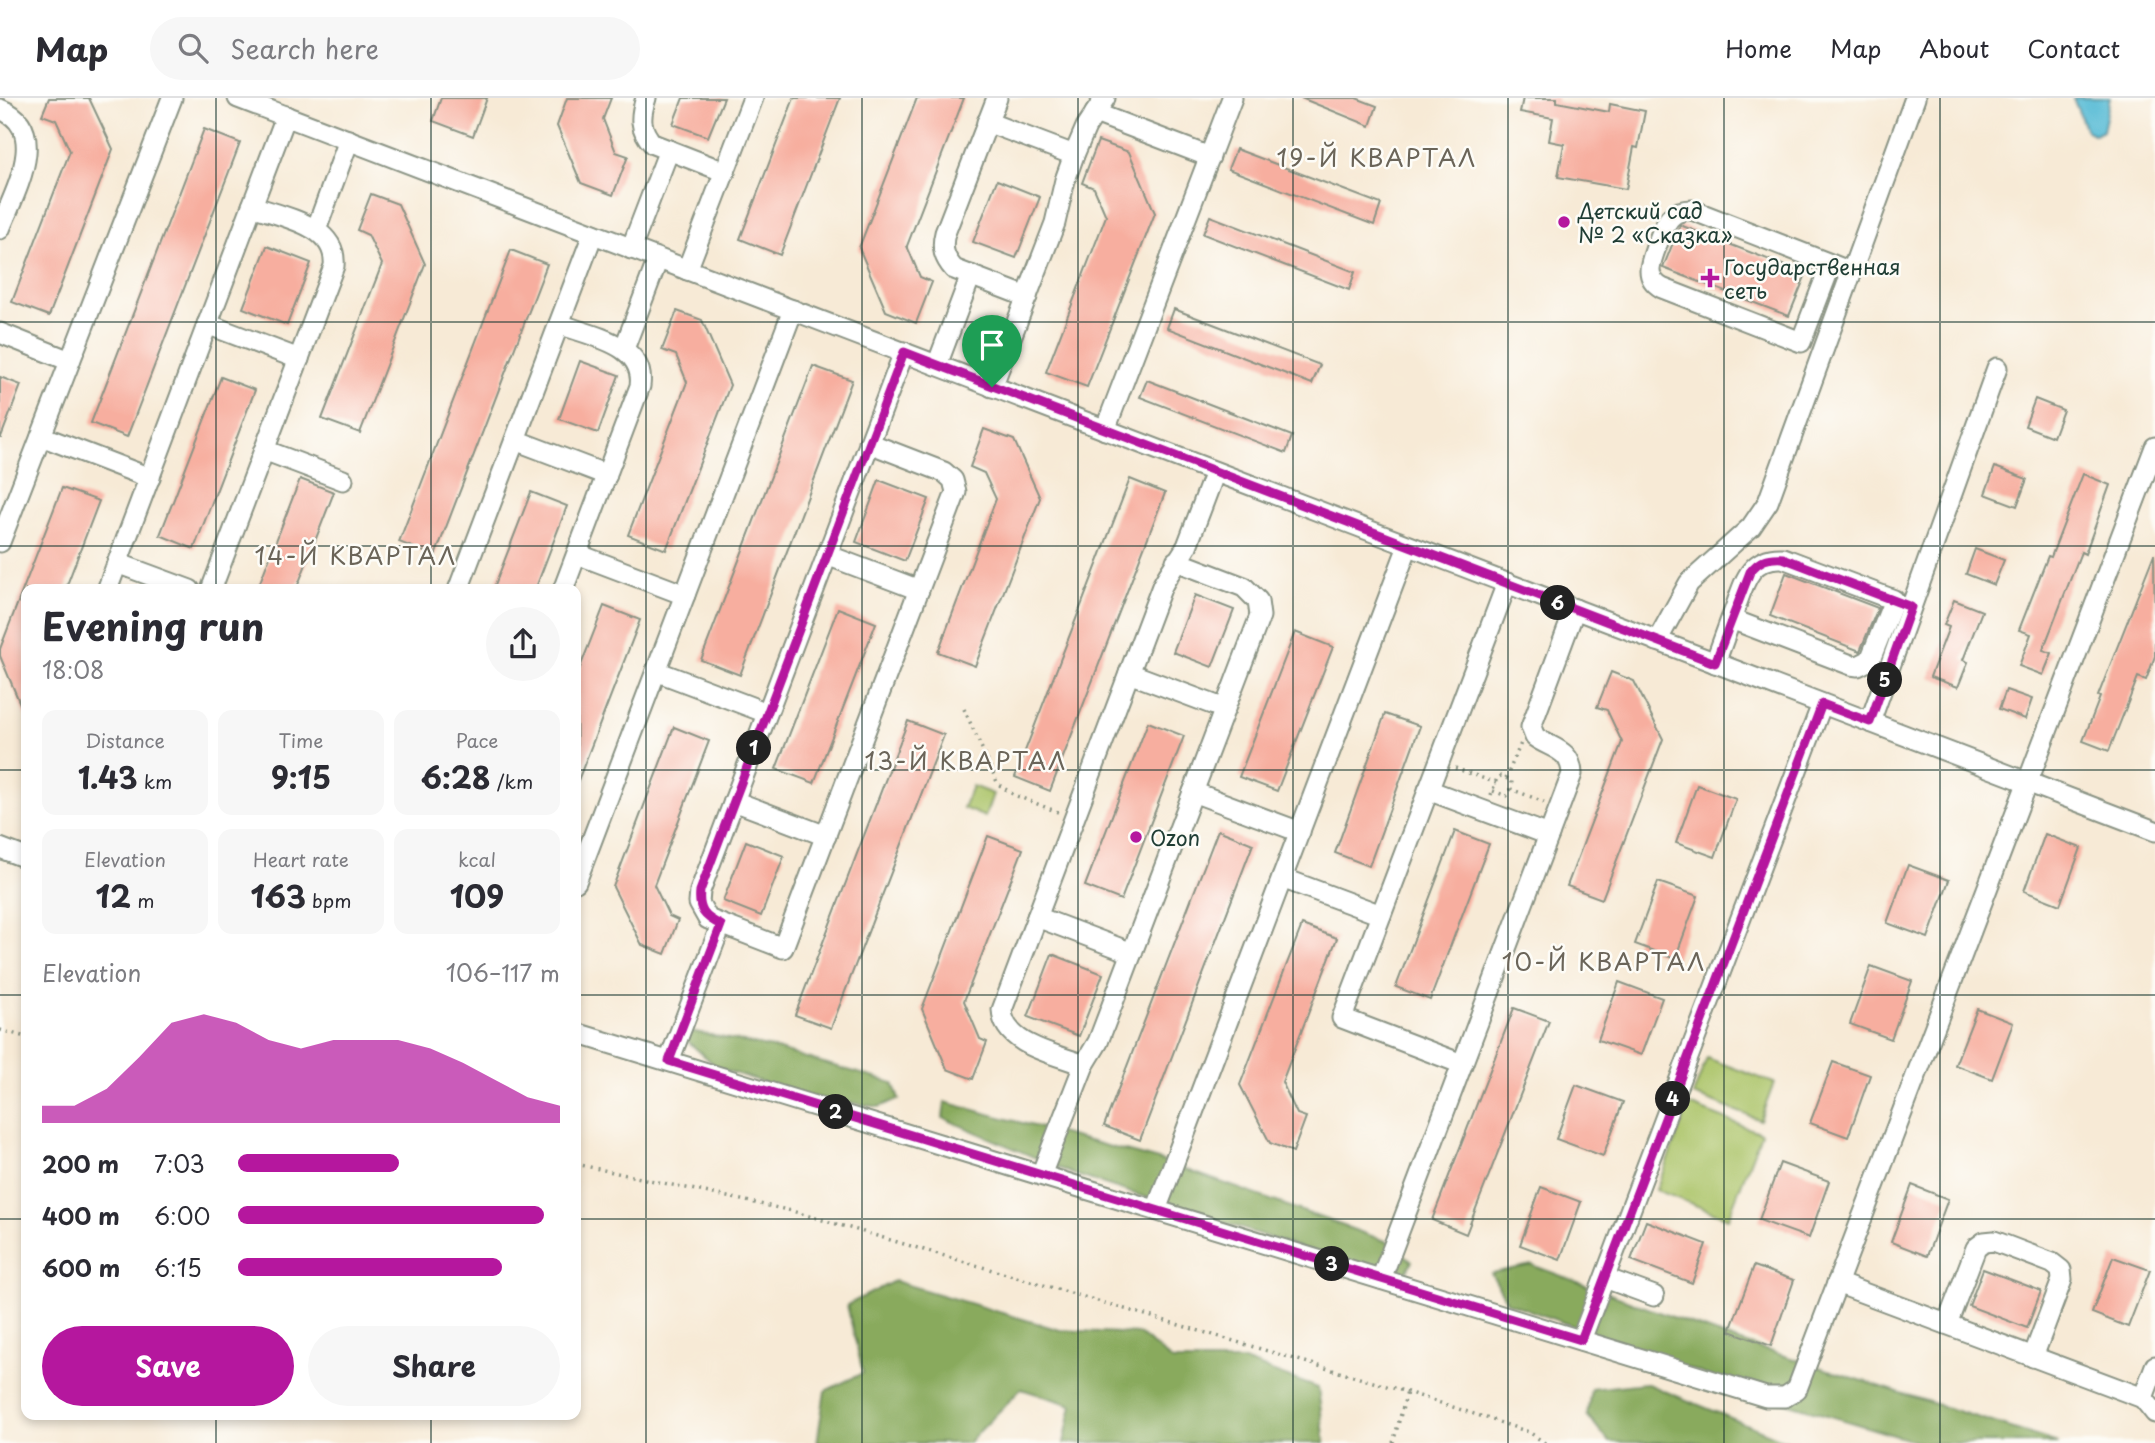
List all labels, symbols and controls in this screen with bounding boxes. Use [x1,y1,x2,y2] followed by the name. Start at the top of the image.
[150,17,640,80] search box
[35,23,108,73] text: Map
[174,29,212,67] icon: search
[230,29,379,68] text: Search here
[1725,30,1792,66] text: Home
[1830,30,1881,66] text: Map
[1919,30,1989,66] text: About
[2027,30,2120,66] text: Contact
[1276,139,1478,175] district label: 19-Й КВАРТАЛ
[1577,194,1732,250] place label: Детский сад № 2 «Сказка»
[1556,214,1572,230] marker: Детский сад № 2 «Сказка»
[1724,250,1901,306] place label: Государственная сеть
[1702,270,1718,286] marker: Государственная сеть
[962,315,1022,387] pin
[973,326,1011,364] icon: arrive
[255,537,457,573] district label: 14-Й КВАРТАЛ
[1540,586,1576,620] pin: 6
[1551,588,1564,616] text: 6
[42,597,264,654] text: Evening run
[486,607,560,681] button: share
[42,652,104,687] text: 18:08
[1868,662,1902,698] pin: 5
[1878,665,1891,693] text: 5
[85,726,165,754] text: Distance
[279,726,323,754] text: Time
[456,726,498,754] text: Pace
[736,730,772,766] pin: 1
[749,733,758,761] text: 1
[865,742,1067,778] district label: 13-Й КВАРТАЛ
[78,754,138,799] text: 1.43
[271,754,331,799] text: 9:15
[421,754,491,799] text: 6:28
[138,767,172,795] text: km
[491,767,533,795] text: /km
[1150,821,1200,853] place label: Ozon
[1128,829,1144,845] marker: Ozon
[84,845,166,873] text: Elevation
[253,845,349,873] text: Heart rate
[458,845,496,873] text: kcal
[96,873,131,918] text: 12
[250,873,306,918] text: 163
[450,873,504,918] text: 109
[131,886,154,914] text: m
[306,886,352,914] text: bpm
[1502,943,1706,979] district label: 10-Й КВАРТАЛ
[42,955,141,990] text: Elevation
[446,955,560,990] text: 106–117 m
[1656,1082,1690,1116] pin: 4
[1666,1084,1679,1112] text: 4
[818,1094,854,1130] pin: 2
[829,1097,842,1125] text: 2
[42,1146,119,1181] text: 200 m
[154,1146,205,1181] text: 7:03
[42,1198,120,1233] text: 400 m
[154,1198,210,1233] text: 6:00
[1314,1246,1350,1282] pin: 3
[1325,1249,1338,1277] text: 3
[42,1250,120,1285] text: 600 m
[154,1250,202,1285] text: 6:15
[42,1326,294,1406] button: Save
[308,1326,560,1406] button: Share

